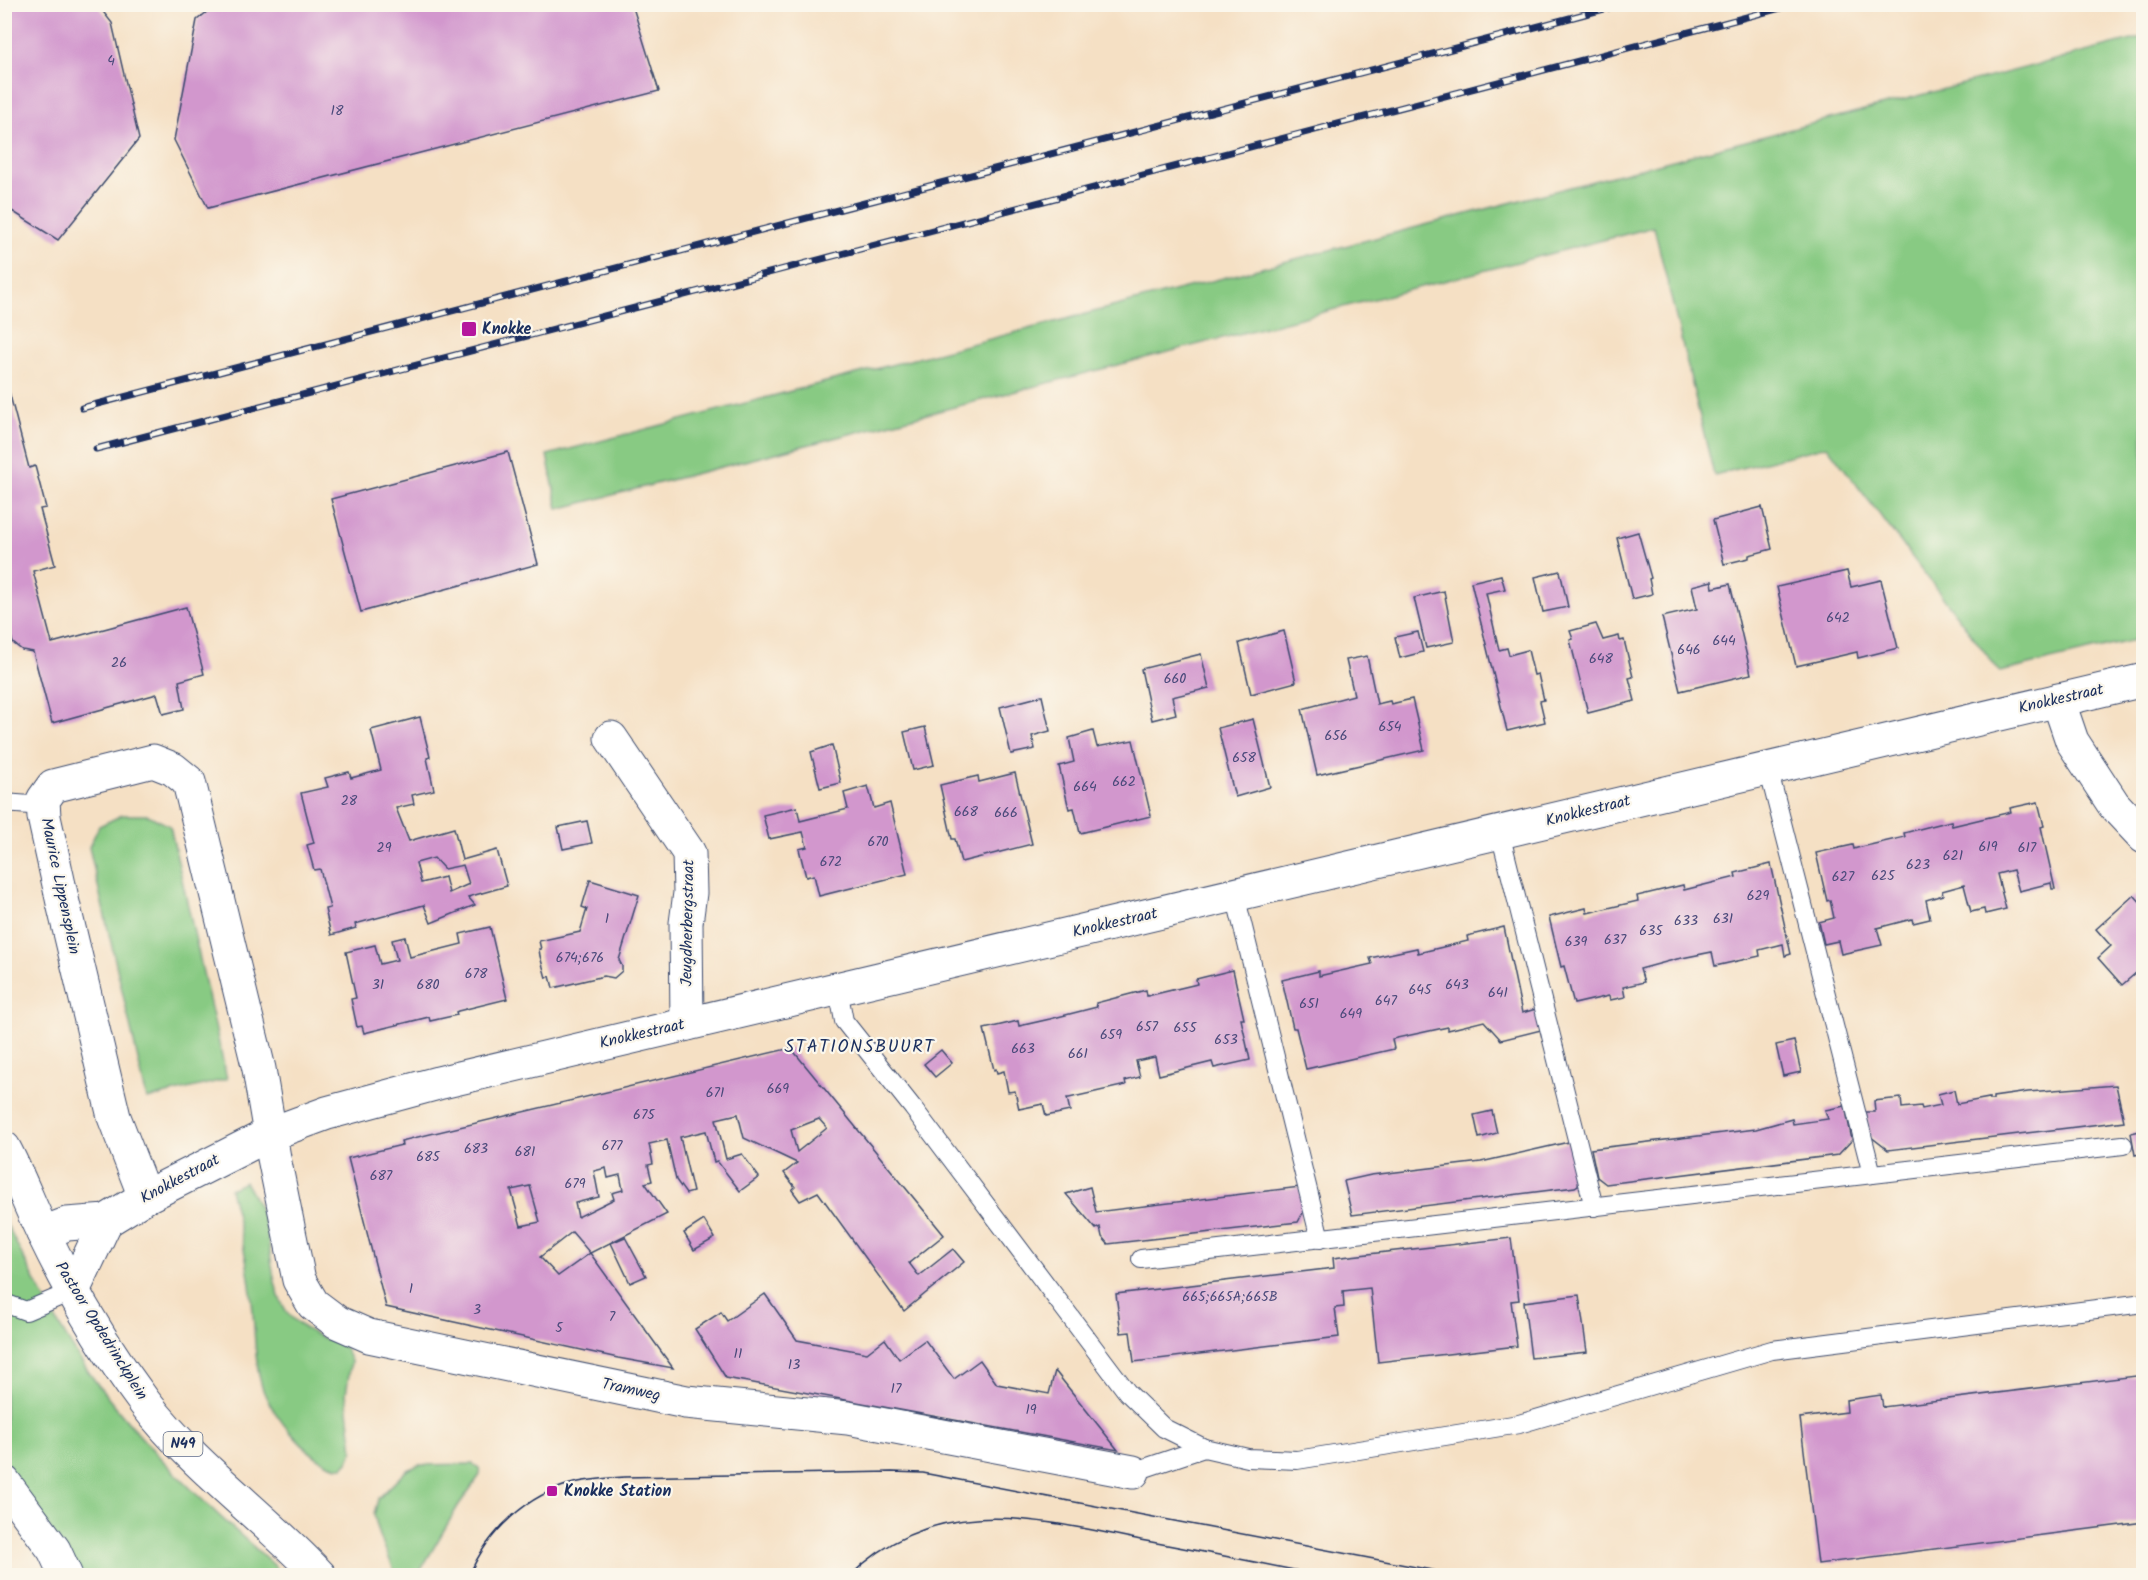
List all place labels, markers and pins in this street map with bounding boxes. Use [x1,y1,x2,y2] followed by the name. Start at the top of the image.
[482,317,532,342] place label: Knokke
[460,320,478,338] marker: Knokke
[564,1479,671,1504] place label: Knokke Station
[545,1484,559,1498] marker: Knokke Station

